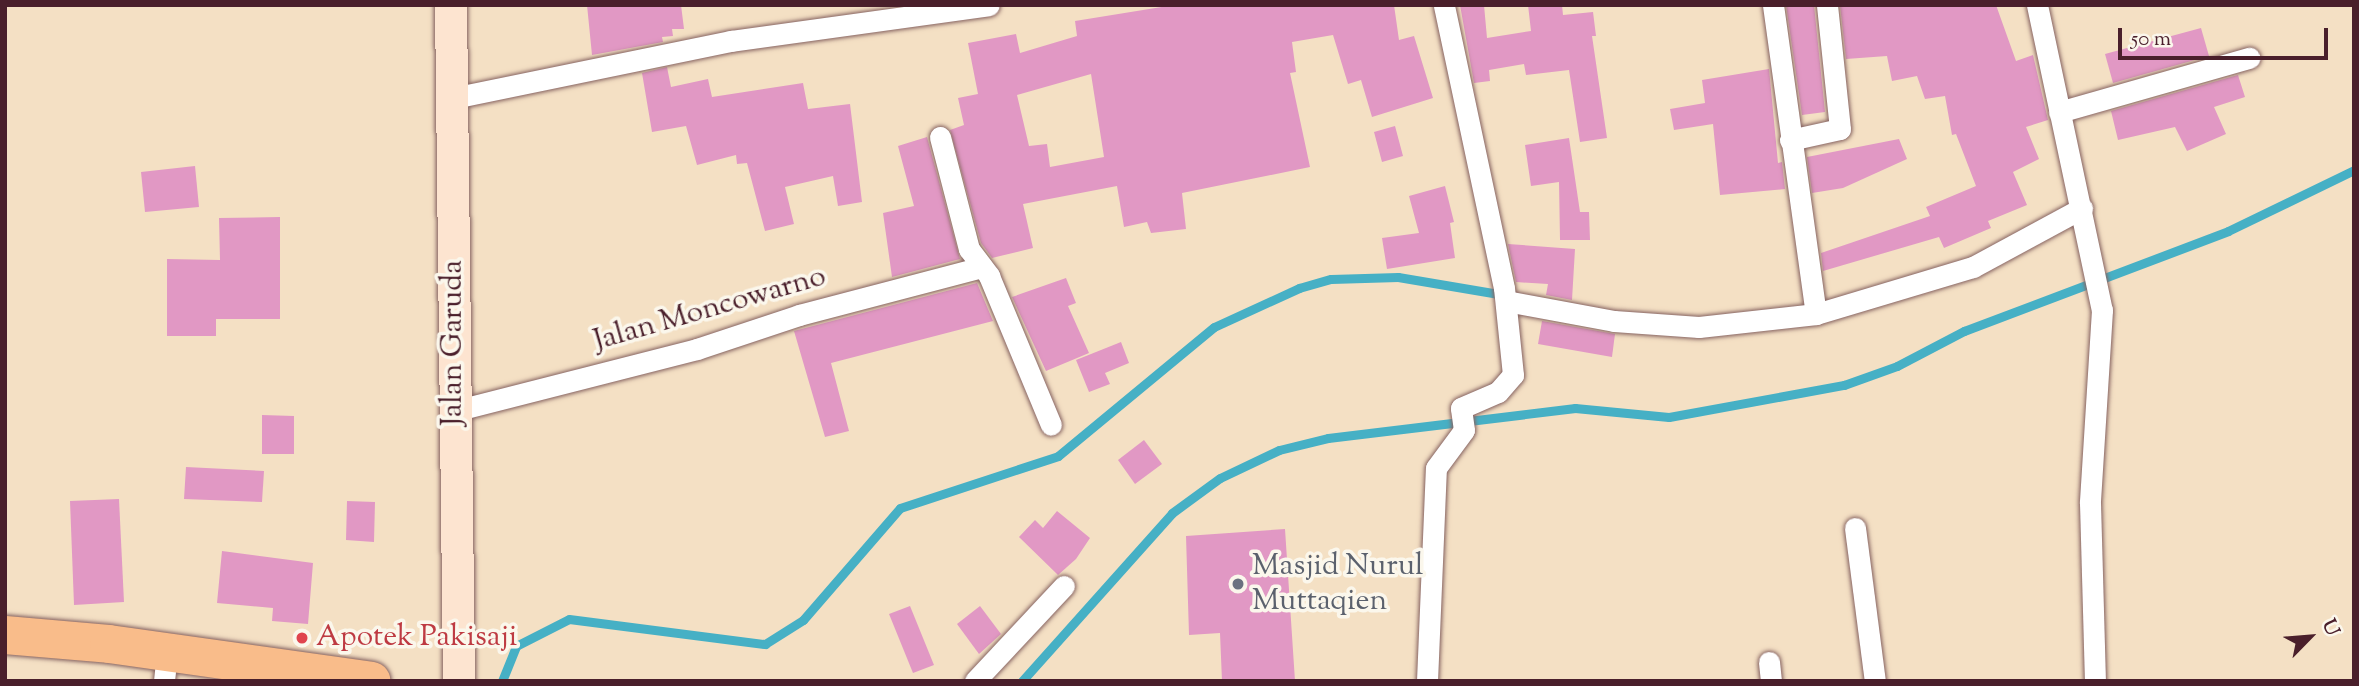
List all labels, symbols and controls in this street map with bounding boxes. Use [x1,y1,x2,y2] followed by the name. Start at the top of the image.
[2121,14,2331,58] scale bar
[2131,25,2171,55] text: 50 m
[436,260,472,426] street label: Jalan Garuda
[590,260,830,360] street label: Jalan Moncowarno
[1252,549,1423,620] place label: Masjid Nurul Muttaqien
[1230,576,1246,592] marker: Masjid Nurul Muttaqien
[2275,602,2345,672] north arrow
[2314,615,2345,641] text: U
[316,620,517,656] place label: Apotek Pakisaji
[294,630,310,646] marker: Apotek Pakisaji

